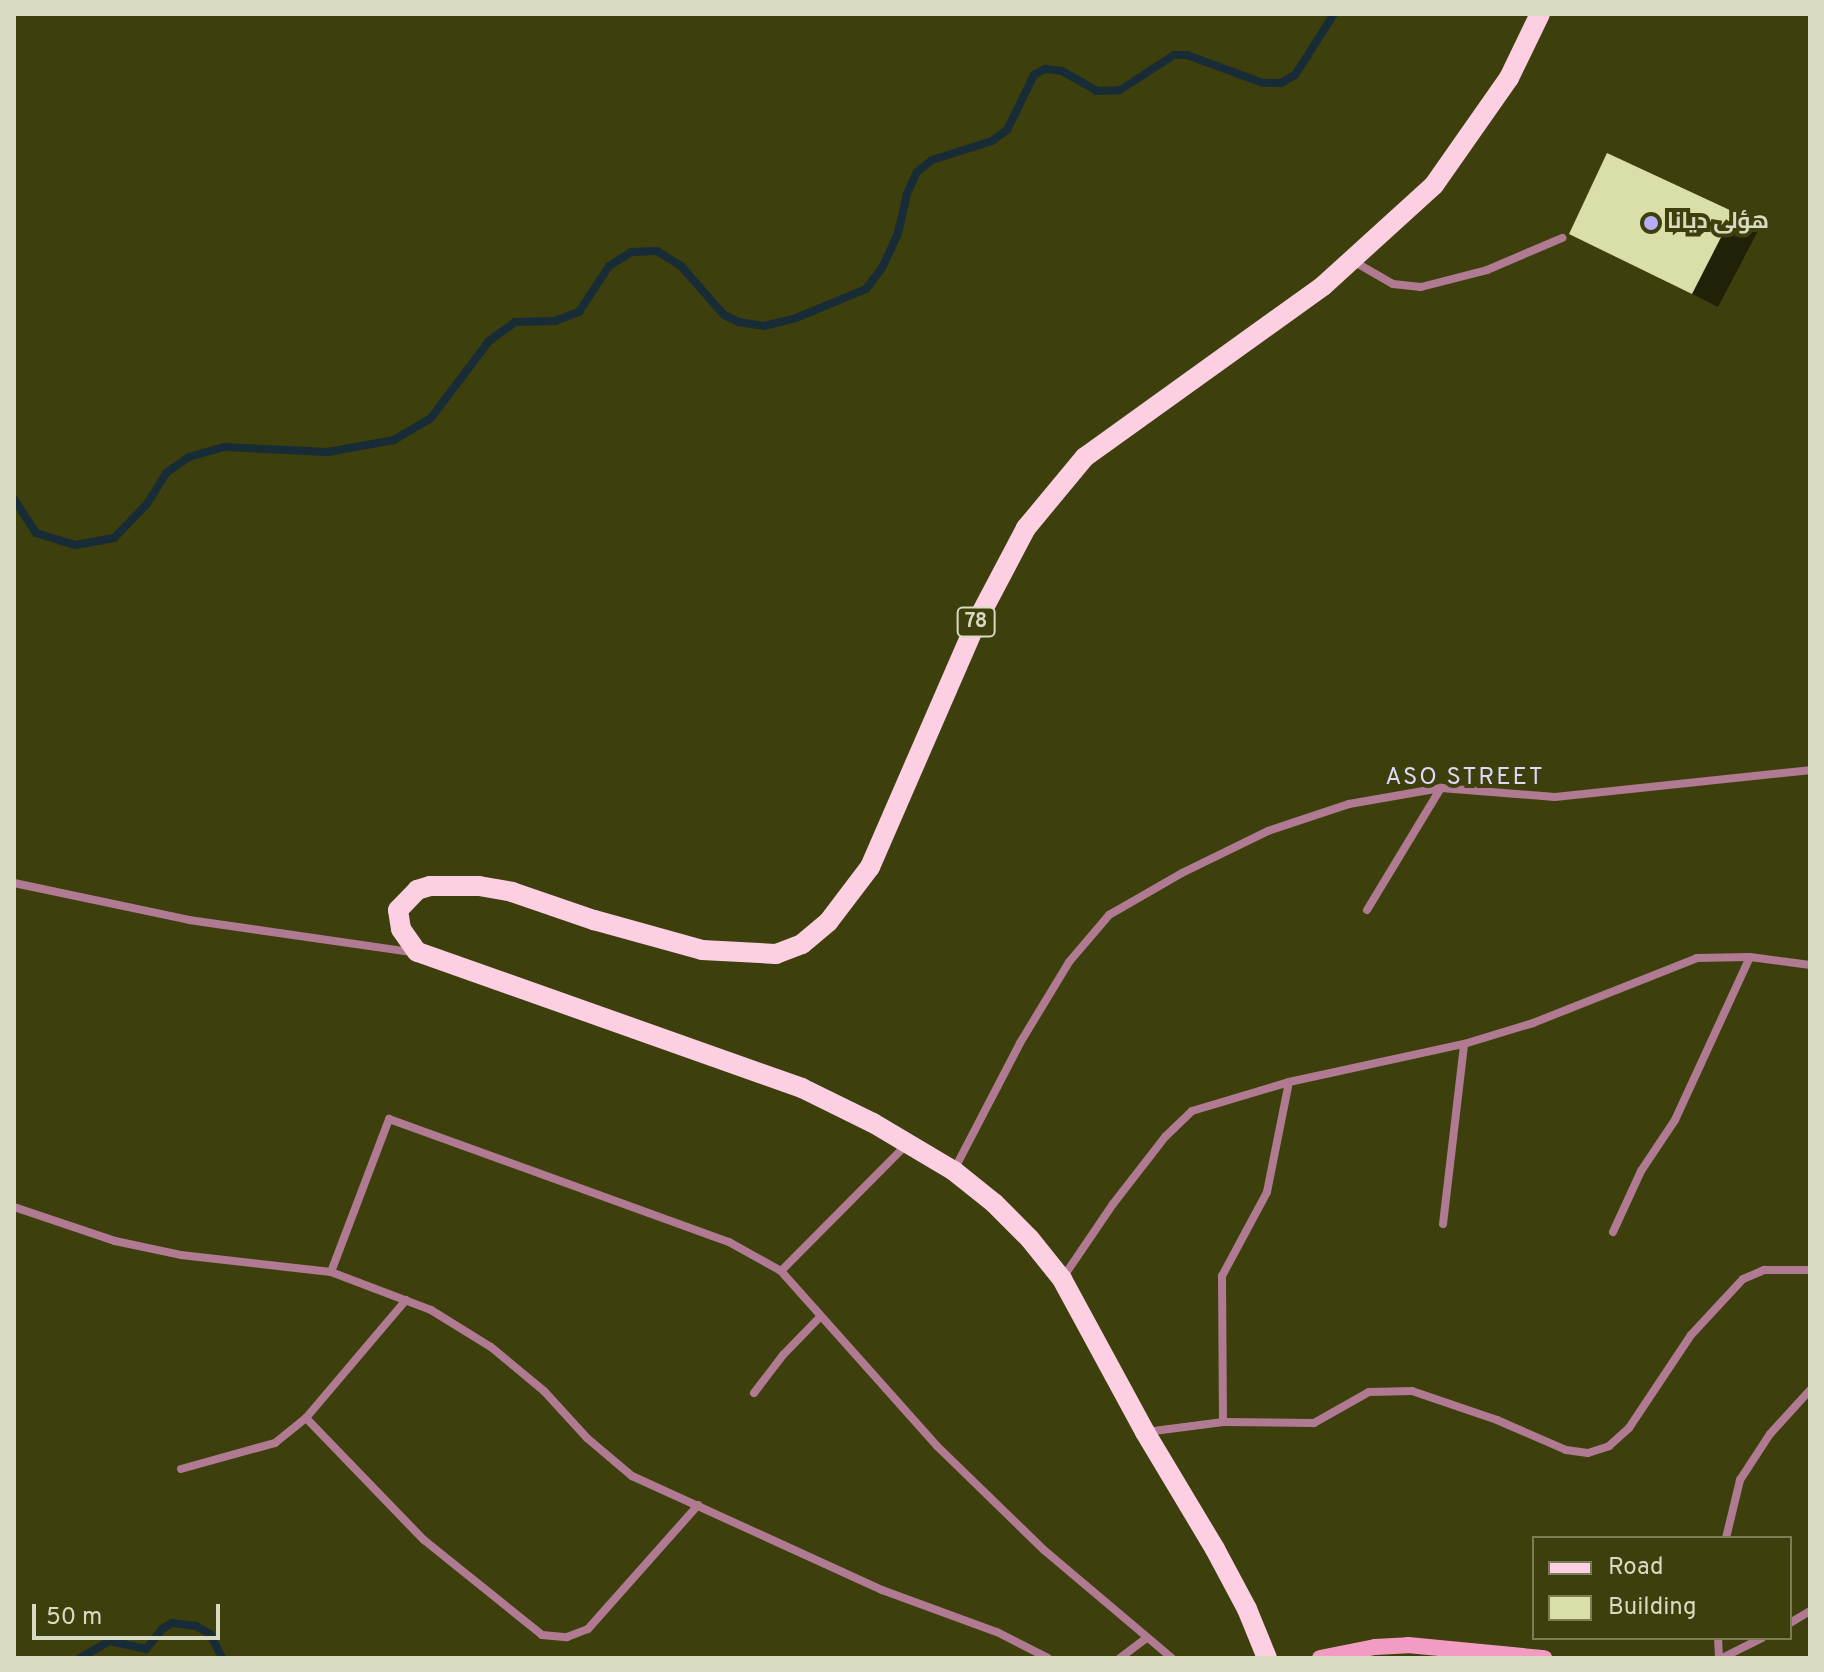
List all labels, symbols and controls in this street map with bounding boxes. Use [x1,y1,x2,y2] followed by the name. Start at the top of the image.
[1667,210,1769,236] place label: هؤلى ديانا
[1642,214,1660,232] marker: هؤلى ديانا
[956,606,996,638] road number: 78
[1385,765,1545,793] district label: ASO STREET
[1532,1536,1792,1640] legend
[1608,1553,1664,1583] text: Road
[36,1588,224,1638] scale bar
[1608,1593,1697,1623] text: Building
[46,1603,102,1633] text: 50 m

